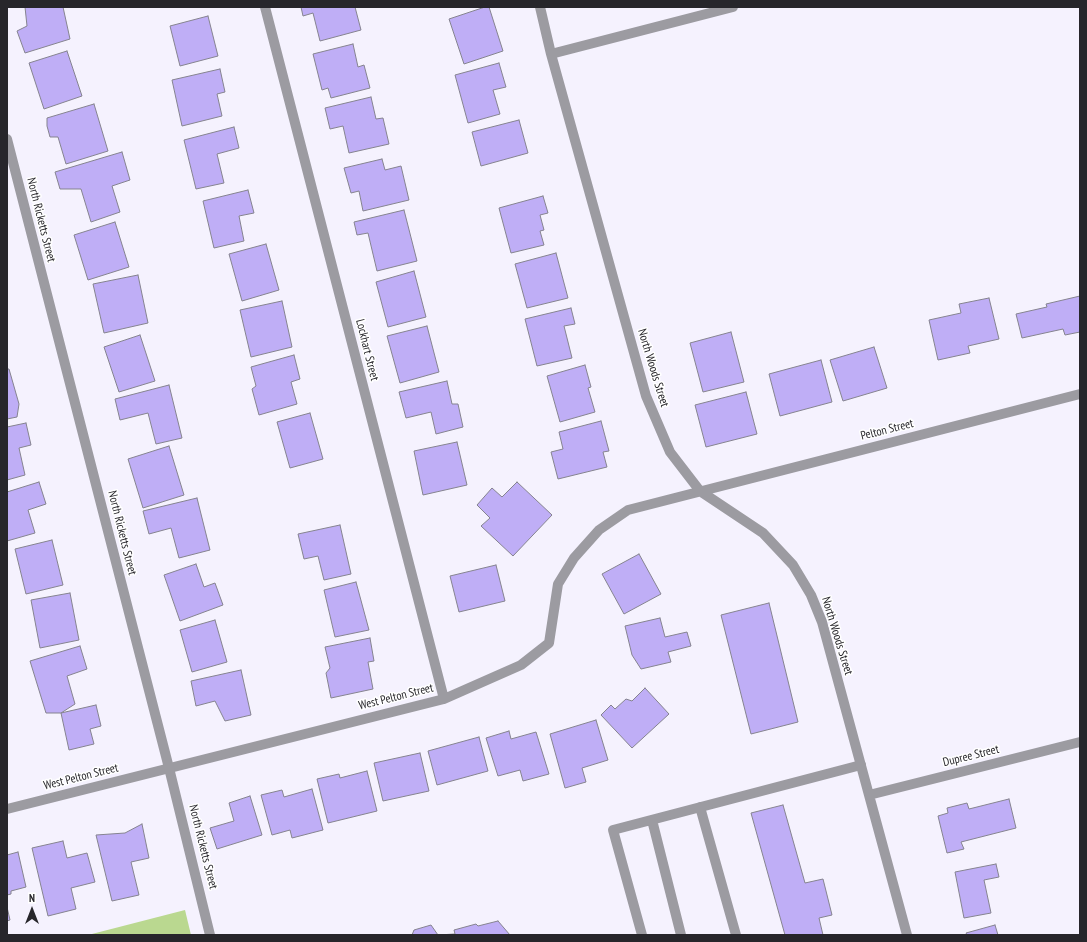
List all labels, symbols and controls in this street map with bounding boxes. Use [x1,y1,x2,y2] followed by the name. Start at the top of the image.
[24,176,58,264] street label: North Ricketts Street
[352,318,382,382] street label: Lockhart Street
[634,327,672,409] street label: North Woods Street
[859,416,915,444] street label: Pelton Street
[105,489,139,577] street label: North Ricketts Street
[818,595,856,677] street label: North Woods Street
[357,681,435,713] street label: West Pelton Street
[941,742,1001,770] street label: Dupree Street
[42,761,120,793] street label: West Pelton Street
[186,803,220,891] street label: North Ricketts Street
[12,890,52,930] north arrow
[29,891,35,905] text: N

